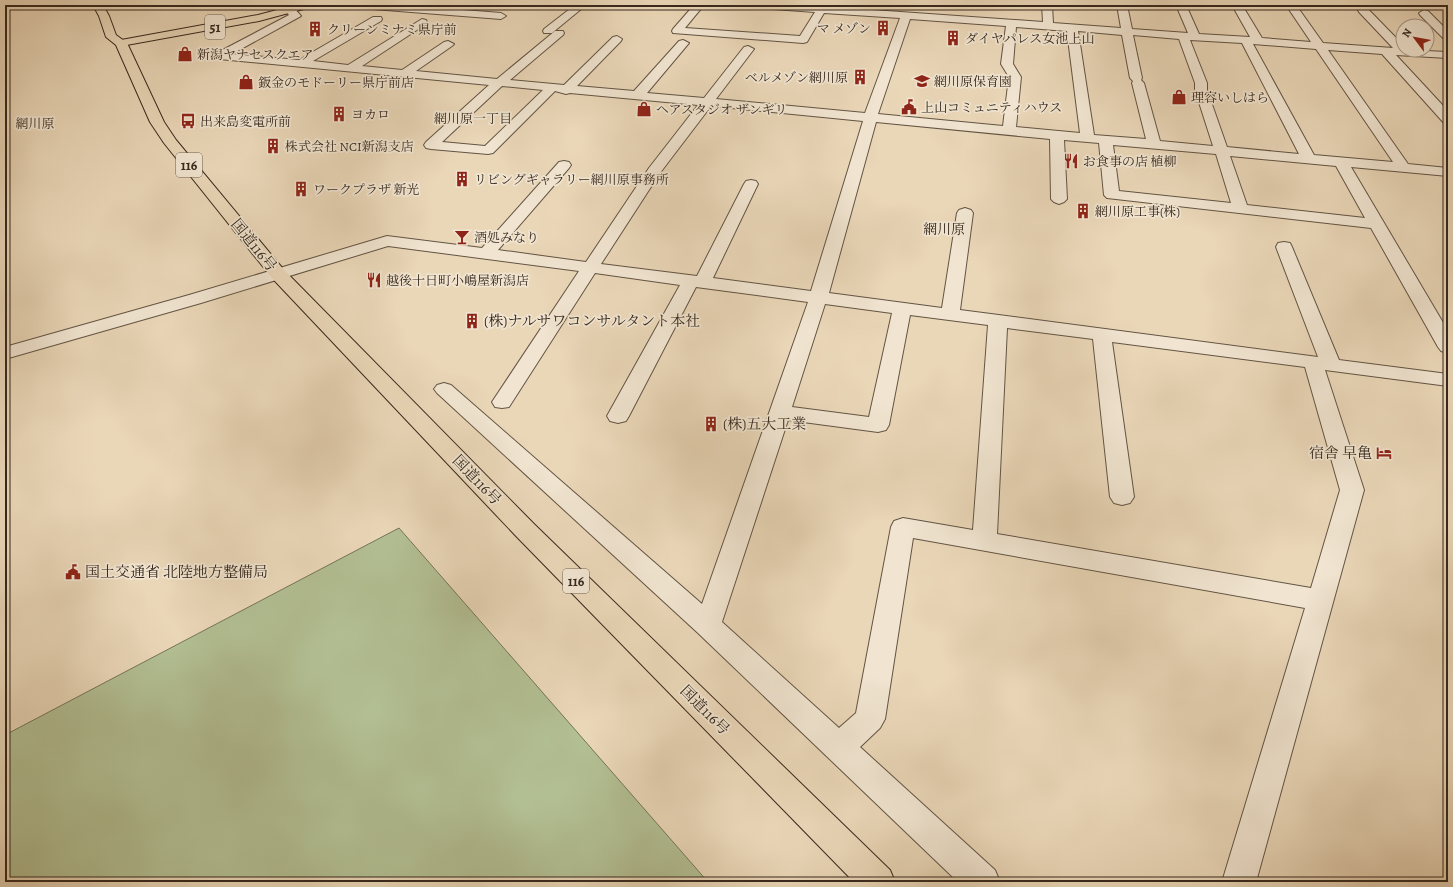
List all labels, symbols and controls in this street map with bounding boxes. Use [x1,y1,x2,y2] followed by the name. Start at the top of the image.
[205,15,225,39] road number: 51
[1395,18,1435,58] north arrow
[874,19,892,37] building icon: マ メゾン
[306,20,324,38] building icon: クリーンミナミ県庁前
[817,20,871,37] place label: マ メゾン
[327,21,457,38] place label: クリーンミナミ県庁前
[1398,26,1415,40] text: N
[944,29,962,47] building icon: ダイヤパレス女池上山
[965,30,1094,47] place label: ダイヤパレス女池上山
[176,45,194,63] shop icon: 新潟ヤナセスクエア
[197,46,313,63] place label: 新潟ヤナセスクエア
[851,68,869,86] building icon: ベルメゾン網川原
[745,69,848,86] place label: ベルメゾン網川原
[913,72,931,90] school or university icon: 網川原保育園
[237,73,255,91] shop icon: 鈑金のモドーリー県庁前店
[934,73,1012,90] place label: 網川原保育園
[258,74,414,91] place label: 鈑金のモドーリー県庁前店
[1170,88,1188,106] shop icon: 理容いしはら
[1191,89,1269,106] place label: 理容いしはら
[900,98,918,116] public building icon: 上山コミュニティハウス
[921,99,1062,116] place label: 上山コミュニティハウス
[635,100,653,118] shop icon: ヘアスタジオ ザンギリ
[656,101,787,118] place label: ヘアスタジオ ザンギリ
[330,105,348,123] building icon: ヨカロ
[351,106,390,123] place label: ヨカロ
[434,110,512,127] district label: 網川原一丁目
[179,112,197,130] bus stop icon: 出来島変電所前
[200,113,291,130] place label: 出来島変電所前
[15,115,55,132] district label: 網川原
[264,137,282,155] building icon: 株式会社 NCI新潟支店
[285,138,414,155] place label: 株式会社 NCI新潟支店
[1062,152,1080,170] restaurant icon: お食事の店 植柳
[176,153,202,177] road number: 116
[1083,153,1177,170] place label: お食事の店 植柳
[453,170,471,188] building icon: リビングギャラリー網川原事務所
[474,171,669,188] place label: リビングギャラリー網川原事務所
[292,180,310,198] building icon: ワークプラザ 新光
[313,181,420,198] place label: ワークプラザ 新光
[1074,202,1092,220] building icon: 網川原工事(株)
[1095,203,1180,220] place label: 網川原工事(株)
[227,215,281,275] street label: 国道116号
[923,220,965,239] district label: 網川原
[453,228,471,246] bar icon: 酒処みなり
[474,229,539,246] place label: 酒処みなり
[365,271,383,289] restaurant icon: 越後十日町小嶋屋新潟店
[386,272,529,289] place label: 越後十日町小嶋屋新潟店
[484,311,700,331] place label: (株)ナルサワコンサルタント本社
[463,312,481,330] building icon: (株)ナルサワコンサルタント本社
[723,414,806,434] place label: (株)五大工業
[702,415,720,433] building icon: (株)五大工業
[1309,443,1372,463] place label: 宿舎 早亀
[1375,444,1393,462] hotel icon: 宿舎 早亀
[448,451,506,509] street label: 国道116号
[85,562,268,582] place label: 国土交通省 北陸地方整備局
[64,563,82,581] public building icon: 国土交通省 北陸地方整備局
[563,569,589,593] road number: 116
[676,681,734,739] street label: 国道116号

